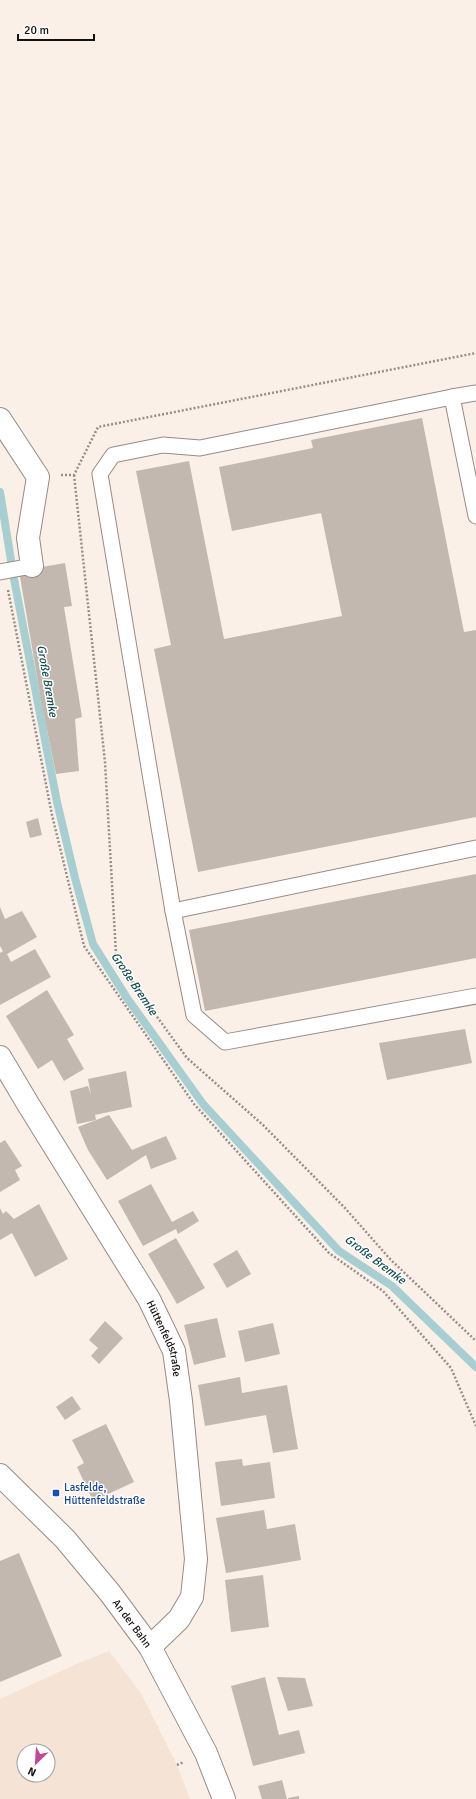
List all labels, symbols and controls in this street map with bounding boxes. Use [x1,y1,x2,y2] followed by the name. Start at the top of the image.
[18,16,94,42] scale bar
[24,23,49,38] text: 20 m
[33,644,61,719] water label: Große Bremke
[107,950,161,1019] water label: Große Bremke
[341,1232,409,1289] water label: Große Bremke
[144,1298,184,1377] street label: Hüttenfeldstraße
[64,1481,145,1507] place label: Lasfelde, Hüttenfeldstraße
[51,1488,61,1498] marker: Lasfelde, Hüttenfeldstraße
[110,1596,155,1650] street label: An der Bahn
[16,1743,56,1783] north arrow
[26,1764,38,1779] text: N

